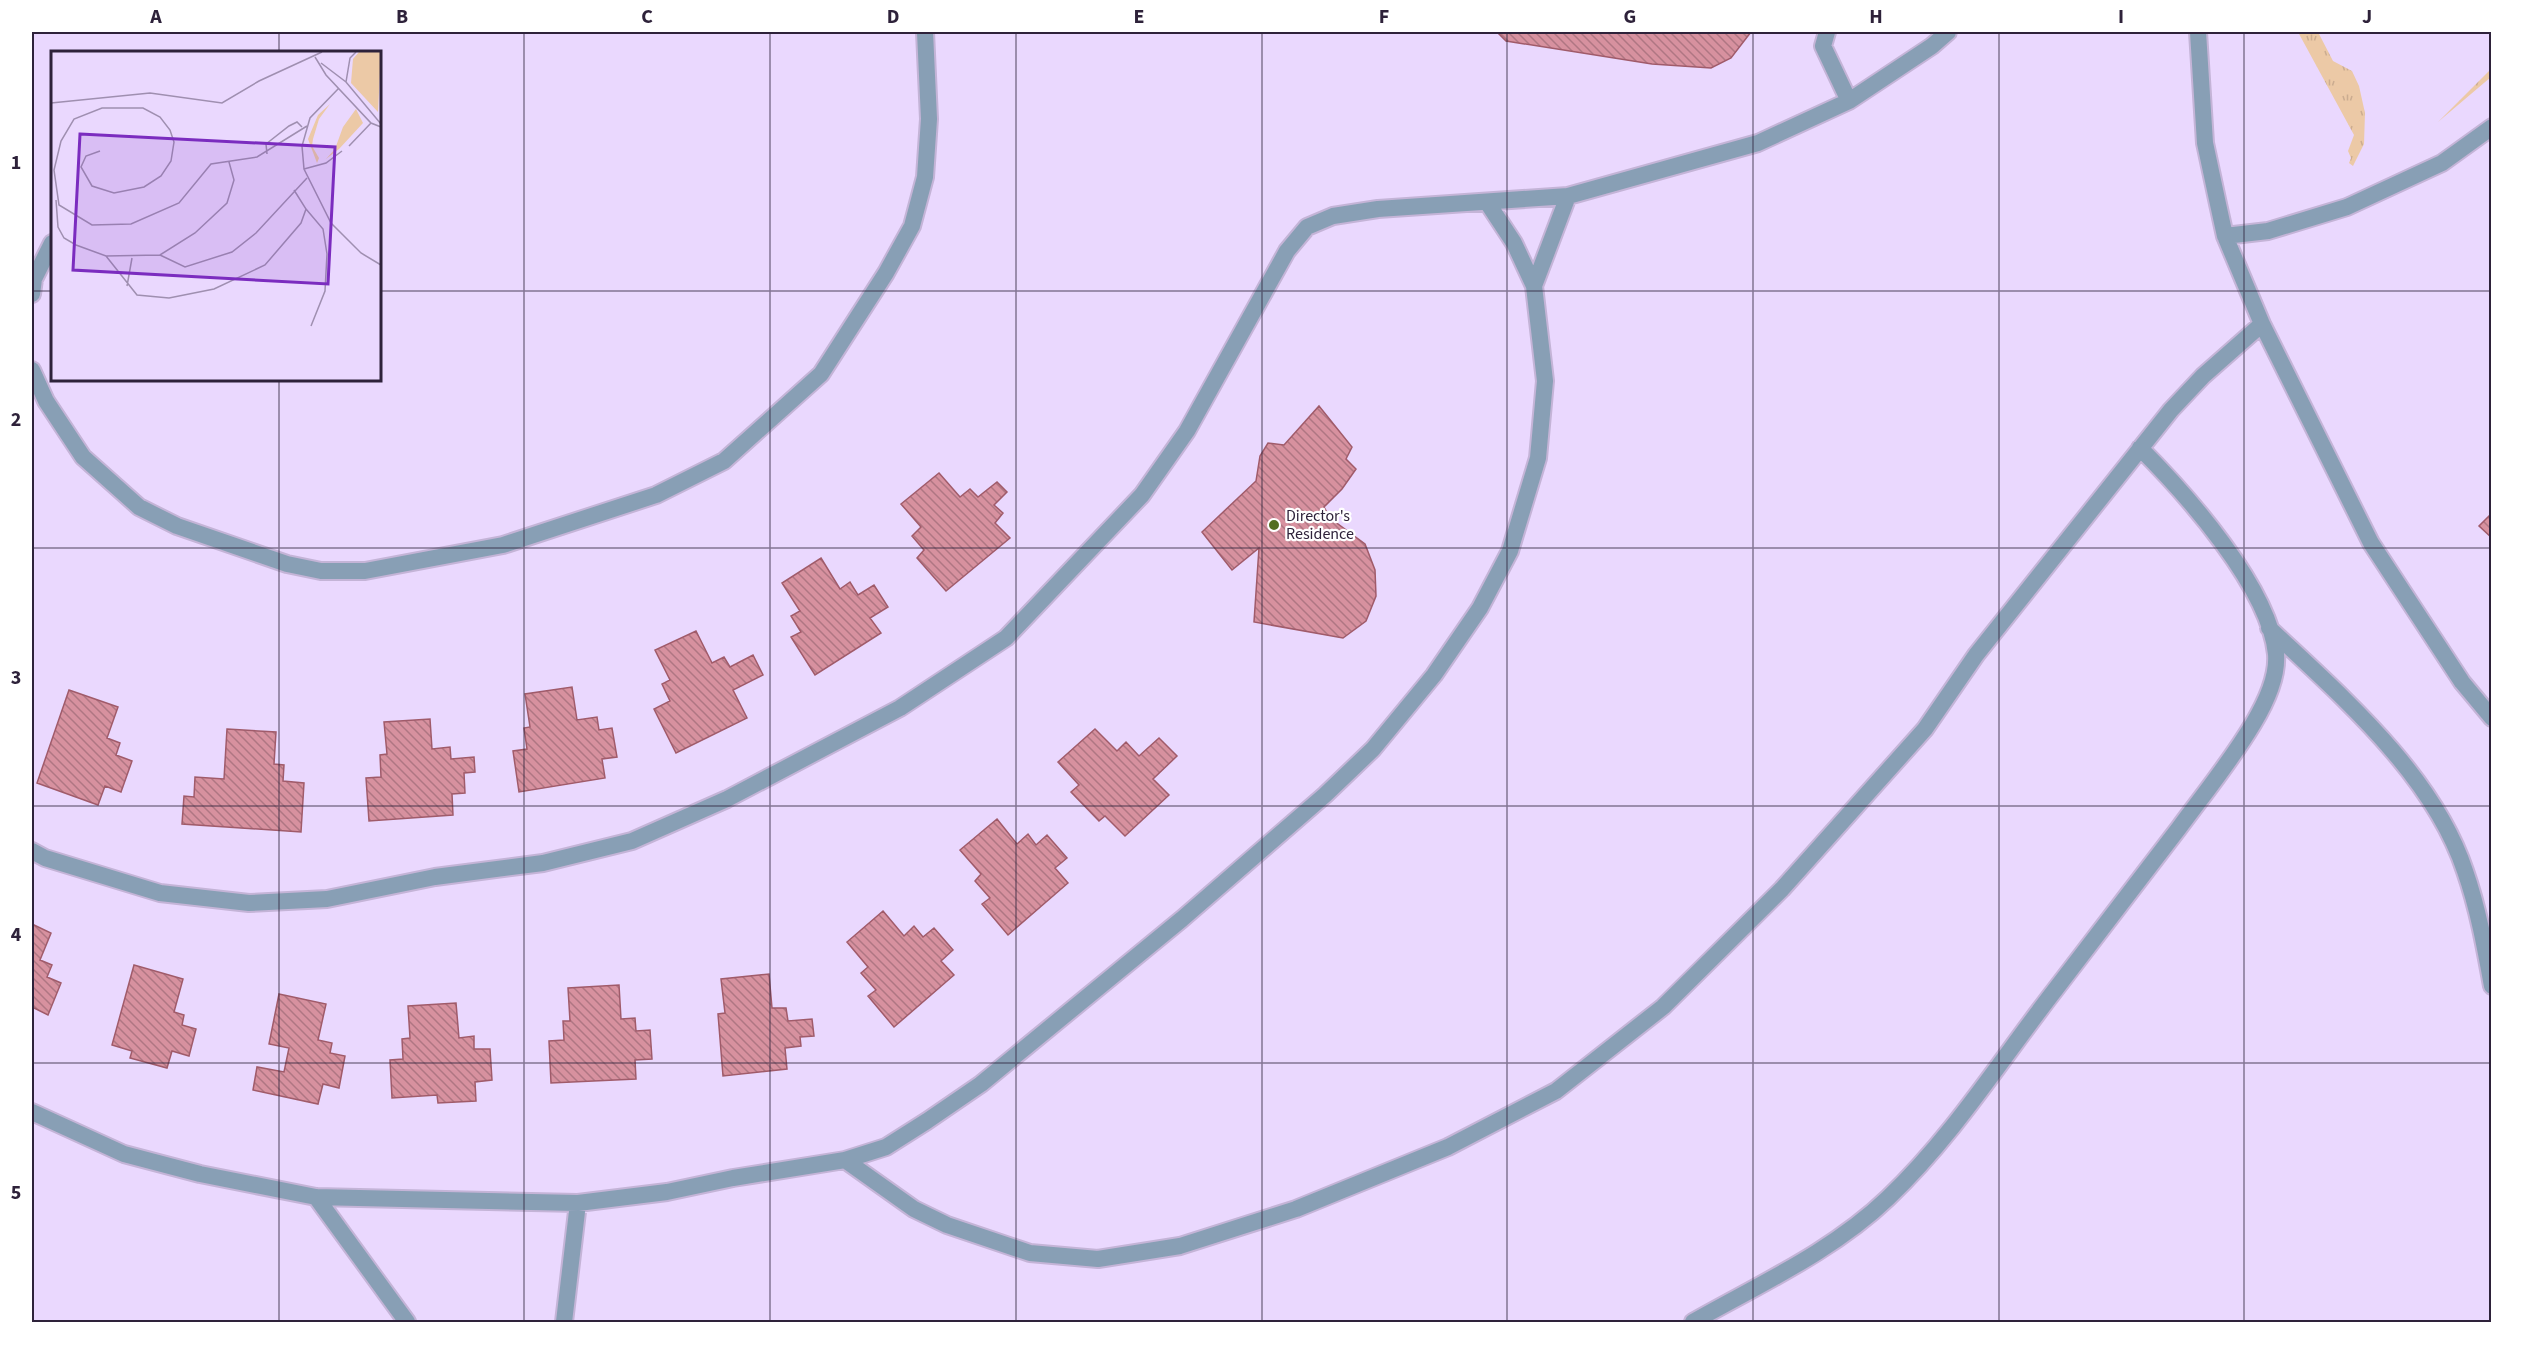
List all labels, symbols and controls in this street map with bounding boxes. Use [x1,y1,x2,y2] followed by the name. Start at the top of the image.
[149,3,162,31] text: A
[396,3,408,31] text: B
[641,3,653,31] text: C
[887,3,899,31] text: D
[1134,3,1144,31] text: E
[1379,3,1389,31] text: F
[1624,3,1636,31] text: G
[1869,3,1883,31] text: H
[2118,3,2124,31] text: I
[2362,3,2372,31] text: J
[51,51,381,381] inset map
[11,149,21,177] text: 1
[11,406,21,434] text: 2
[1286,505,1354,545] place label: Director's Residence
[1267,518,1281,532] marker: Director's Residence
[11,664,21,692] text: 3
[11,921,22,949] text: 4
[11,1179,21,1207] text: 5

